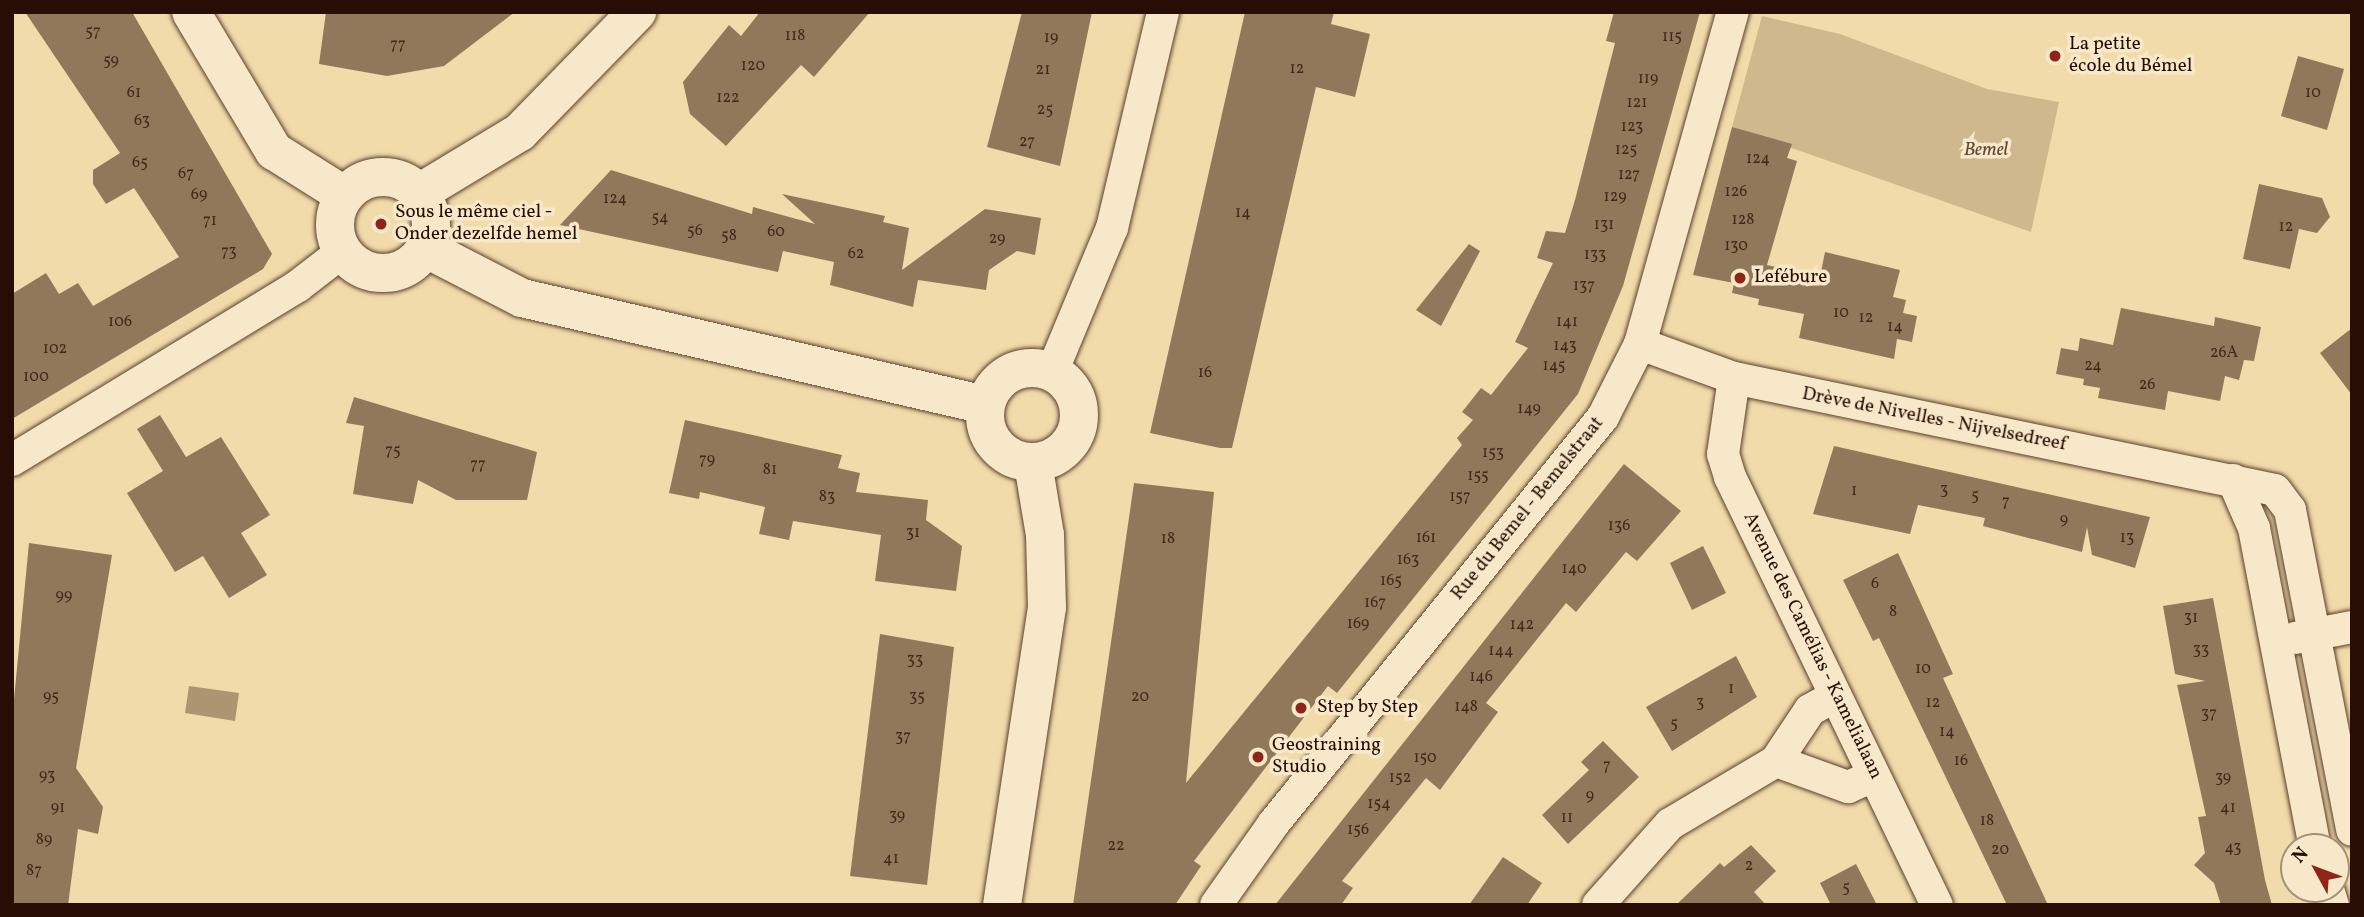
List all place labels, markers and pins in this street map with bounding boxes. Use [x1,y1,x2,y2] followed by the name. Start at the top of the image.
[2069,34,2192,78] place label: La petite école du Bémel
[2047,48,2063,64] marker: La petite école du Bémel
[395,202,577,246] place label: Sous le même ciel - Onder dezelfde hemel
[373,216,389,232] marker: Sous le même ciel - Onder dezelfde hemel
[1754,267,1827,289] place label: Lefébure
[1732,270,1748,286] marker: Lefébure
[1317,697,1419,719] place label: Step by Step
[1291,698,1311,718] marker: Step by Step
[1272,735,1381,779] place label: Geostraining Studio
[1250,749,1266,765] marker: Geostraining Studio

